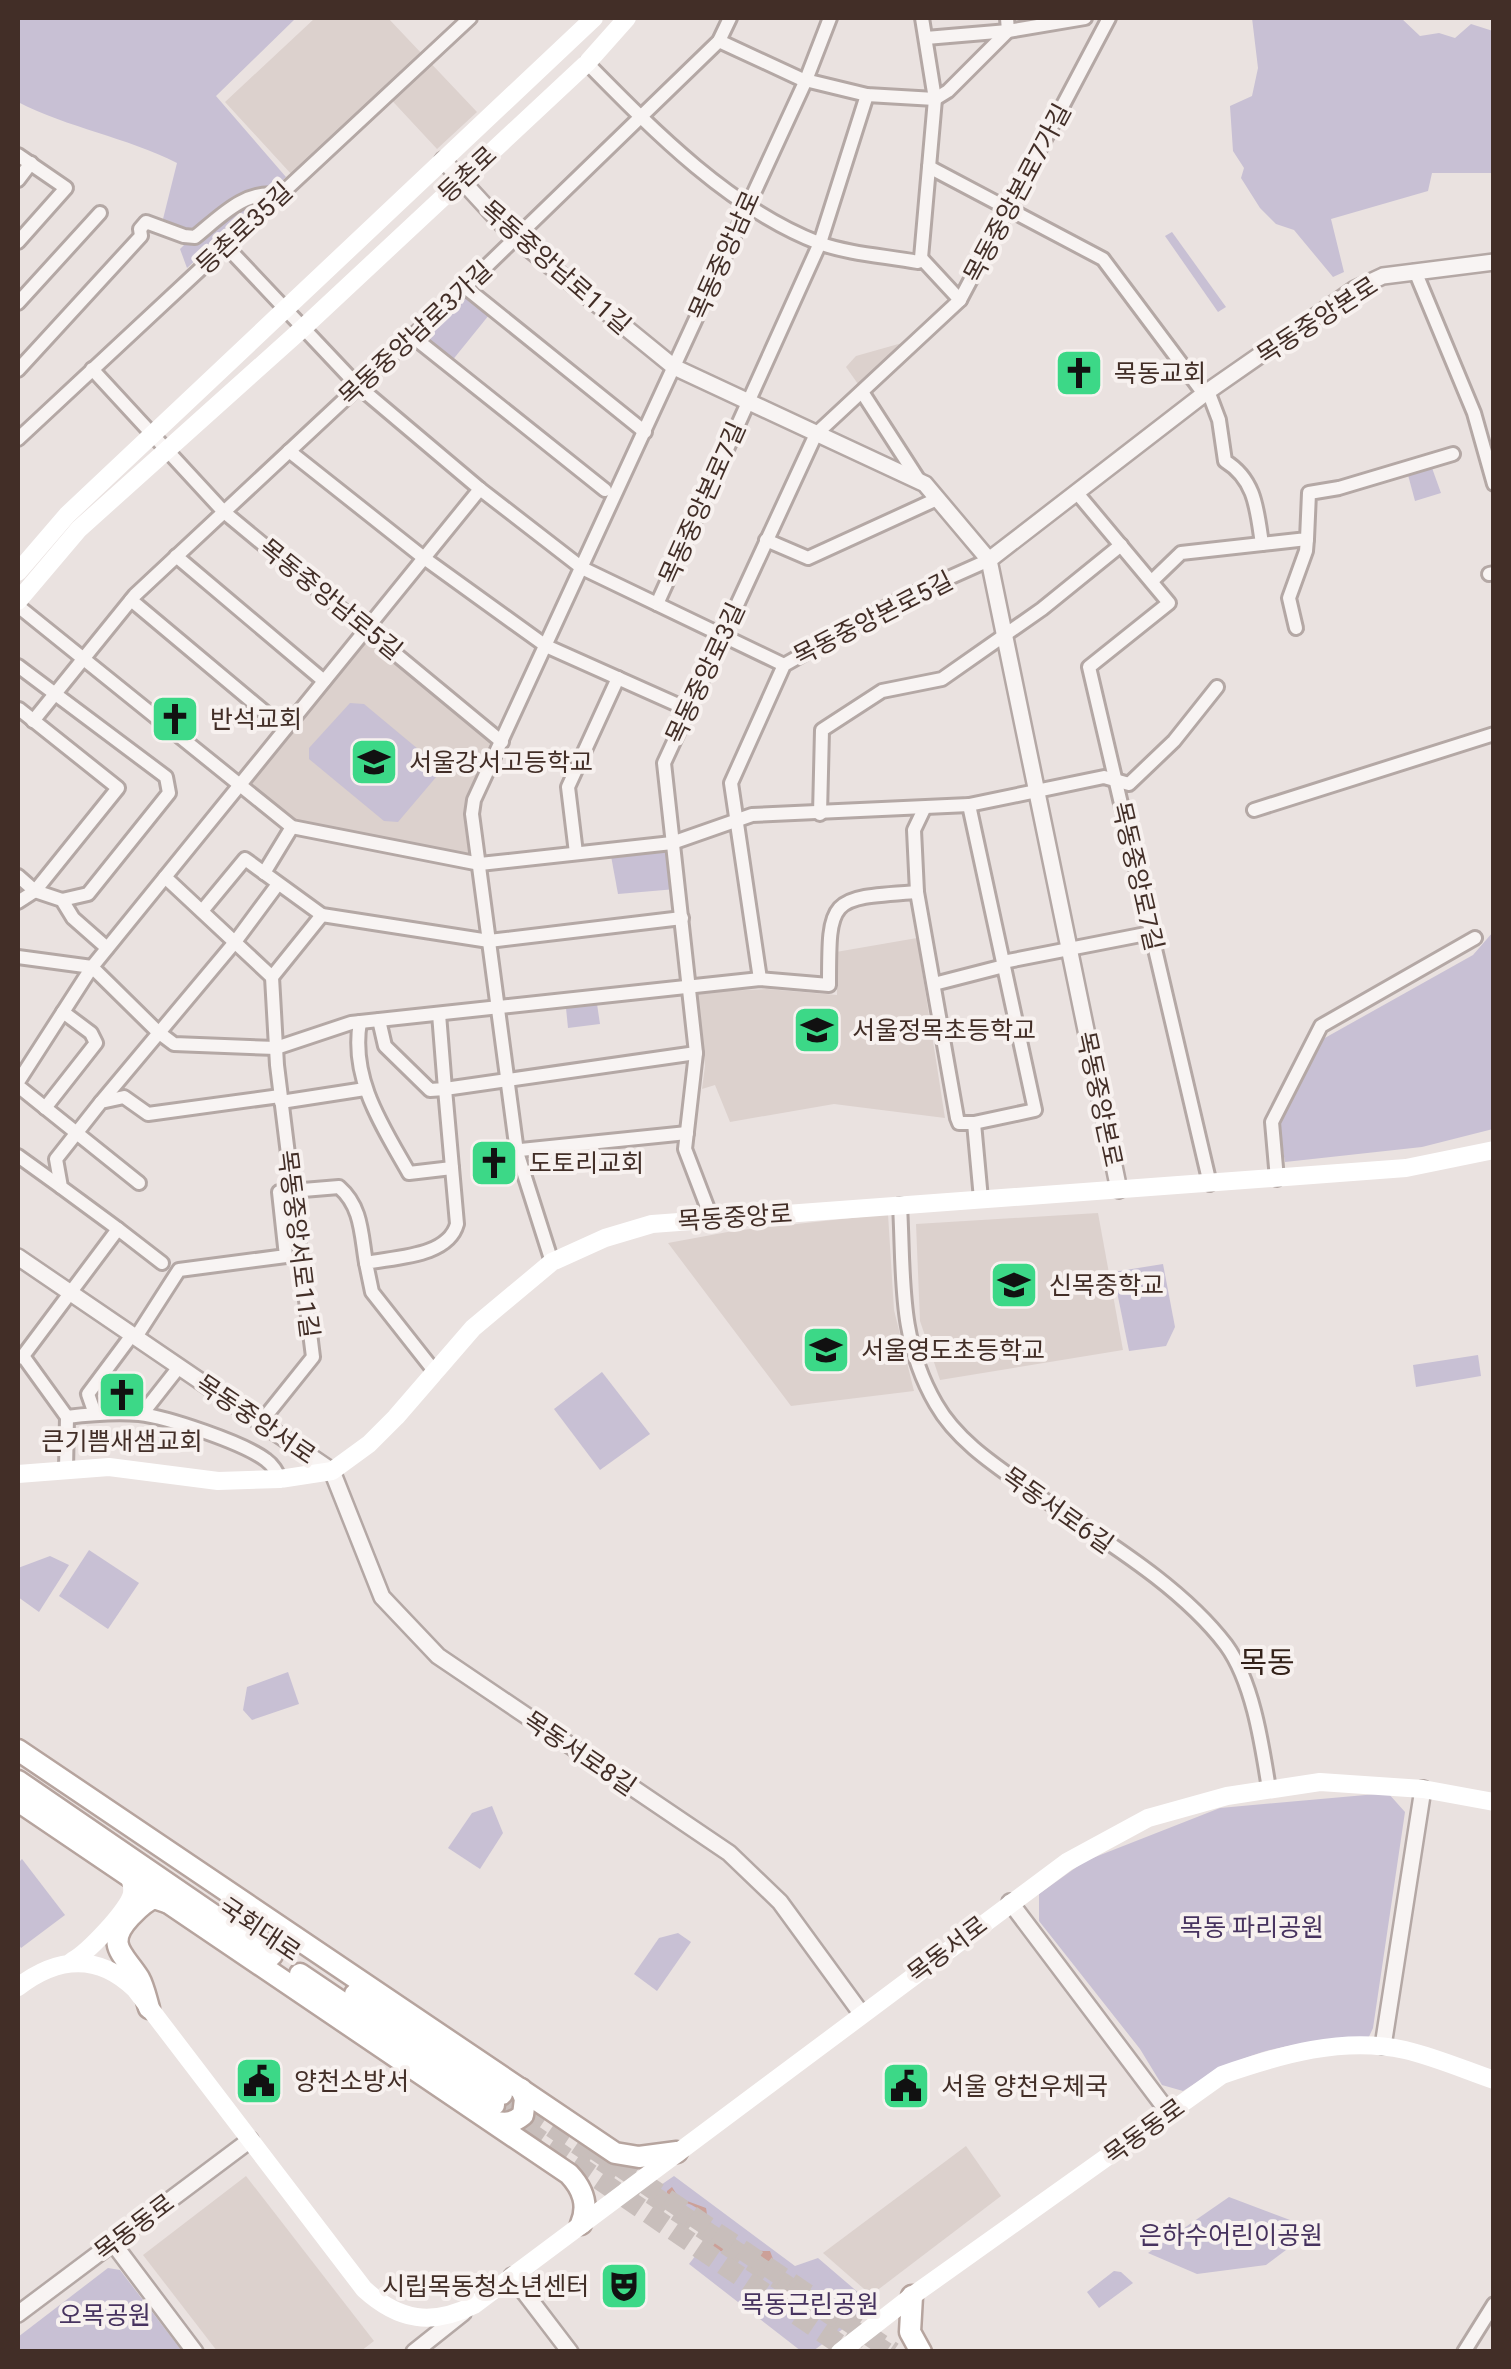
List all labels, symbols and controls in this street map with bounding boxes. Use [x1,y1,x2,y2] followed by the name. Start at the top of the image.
[958,99,1077,287] street label: 목동중앙본로7가길
[432,140,502,209] street label: 등촌로
[191,177,298,280] street label: 등촌로35길
[683,186,766,324] street label: 목동중앙남로
[475,194,637,340] street label: 목동중앙남로11길
[333,255,498,412] street label: 목동중앙남로3가길
[1252,271,1383,370] street label: 목동중앙본로
[1053,347,1105,399] church icon: 목동교회
[1114,359,1206,388] place label: 목동교회
[654,417,751,589] street label: 목동중앙본로7길
[254,533,408,666] street label: 목동중앙남로5길
[789,566,958,671] street label: 목동중앙본로5길
[660,598,751,748] street label: 목동중앙로3길
[149,693,201,745] church icon: 반석교회
[210,705,302,734] place label: 반석교회
[348,736,400,788] school or university icon: 서울강서고등학교
[409,748,593,777] place label: 서울강서고등학교
[1106,799,1169,953] street label: 목동중앙로7길
[791,1004,843,1056] school or university icon: 서울정목초등학교
[852,1016,1036,1045] place label: 서울정목초등학교
[1071,1029,1128,1170] street label: 목동중앙본로
[468,1137,520,1189] church icon: 도토리교회
[273,1148,324,1340] street label: 목동중앙서로11길
[529,1149,644,1178] place label: 도토리교회
[677,1199,793,1236] street label: 목동중앙로
[988,1259,1040,1311] school or university icon: 신목중학교
[1049,1271,1164,1300] place label: 신목중학교
[800,1324,852,1376] school or university icon: 서울영도초등학교
[861,1336,1045,1365] place label: 서울영도초등학교
[96,1369,148,1421] church icon: 큰기쁨새샘교회
[190,1369,321,1470] street label: 목동중앙서로
[41,1427,203,1456] place label: 큰기쁨새샘교회
[997,1462,1119,1559] street label: 목동서로6길
[1239,1645,1295,1680] district label: 목동
[518,1705,641,1802] street label: 목동서로8길
[213,1892,306,1967] street label: 국회대로
[902,1910,993,1989] street label: 목동서로
[1180,1913,1324,1942] park label: 목동 파리공원
[233,2055,285,2107] public building icon: 양천소방서
[880,2060,932,2112] public building icon: 서울 양천우체국
[294,2067,409,2096] place label: 양천소방서
[941,2072,1108,2101] place label: 서울 양천우체국
[1099,2093,1190,2170] street label: 목동동로
[89,2188,180,2267] street label: 목동동로
[1139,2221,1323,2250] park label: 은하수어린이공원
[598,2260,650,2312] theatre icon: 시립목동청소년센터
[382,2272,589,2301] place label: 시립목동청소년센터
[741,2290,879,2319] park label: 목동근린공원
[59,2301,151,2330] park label: 오목공원

